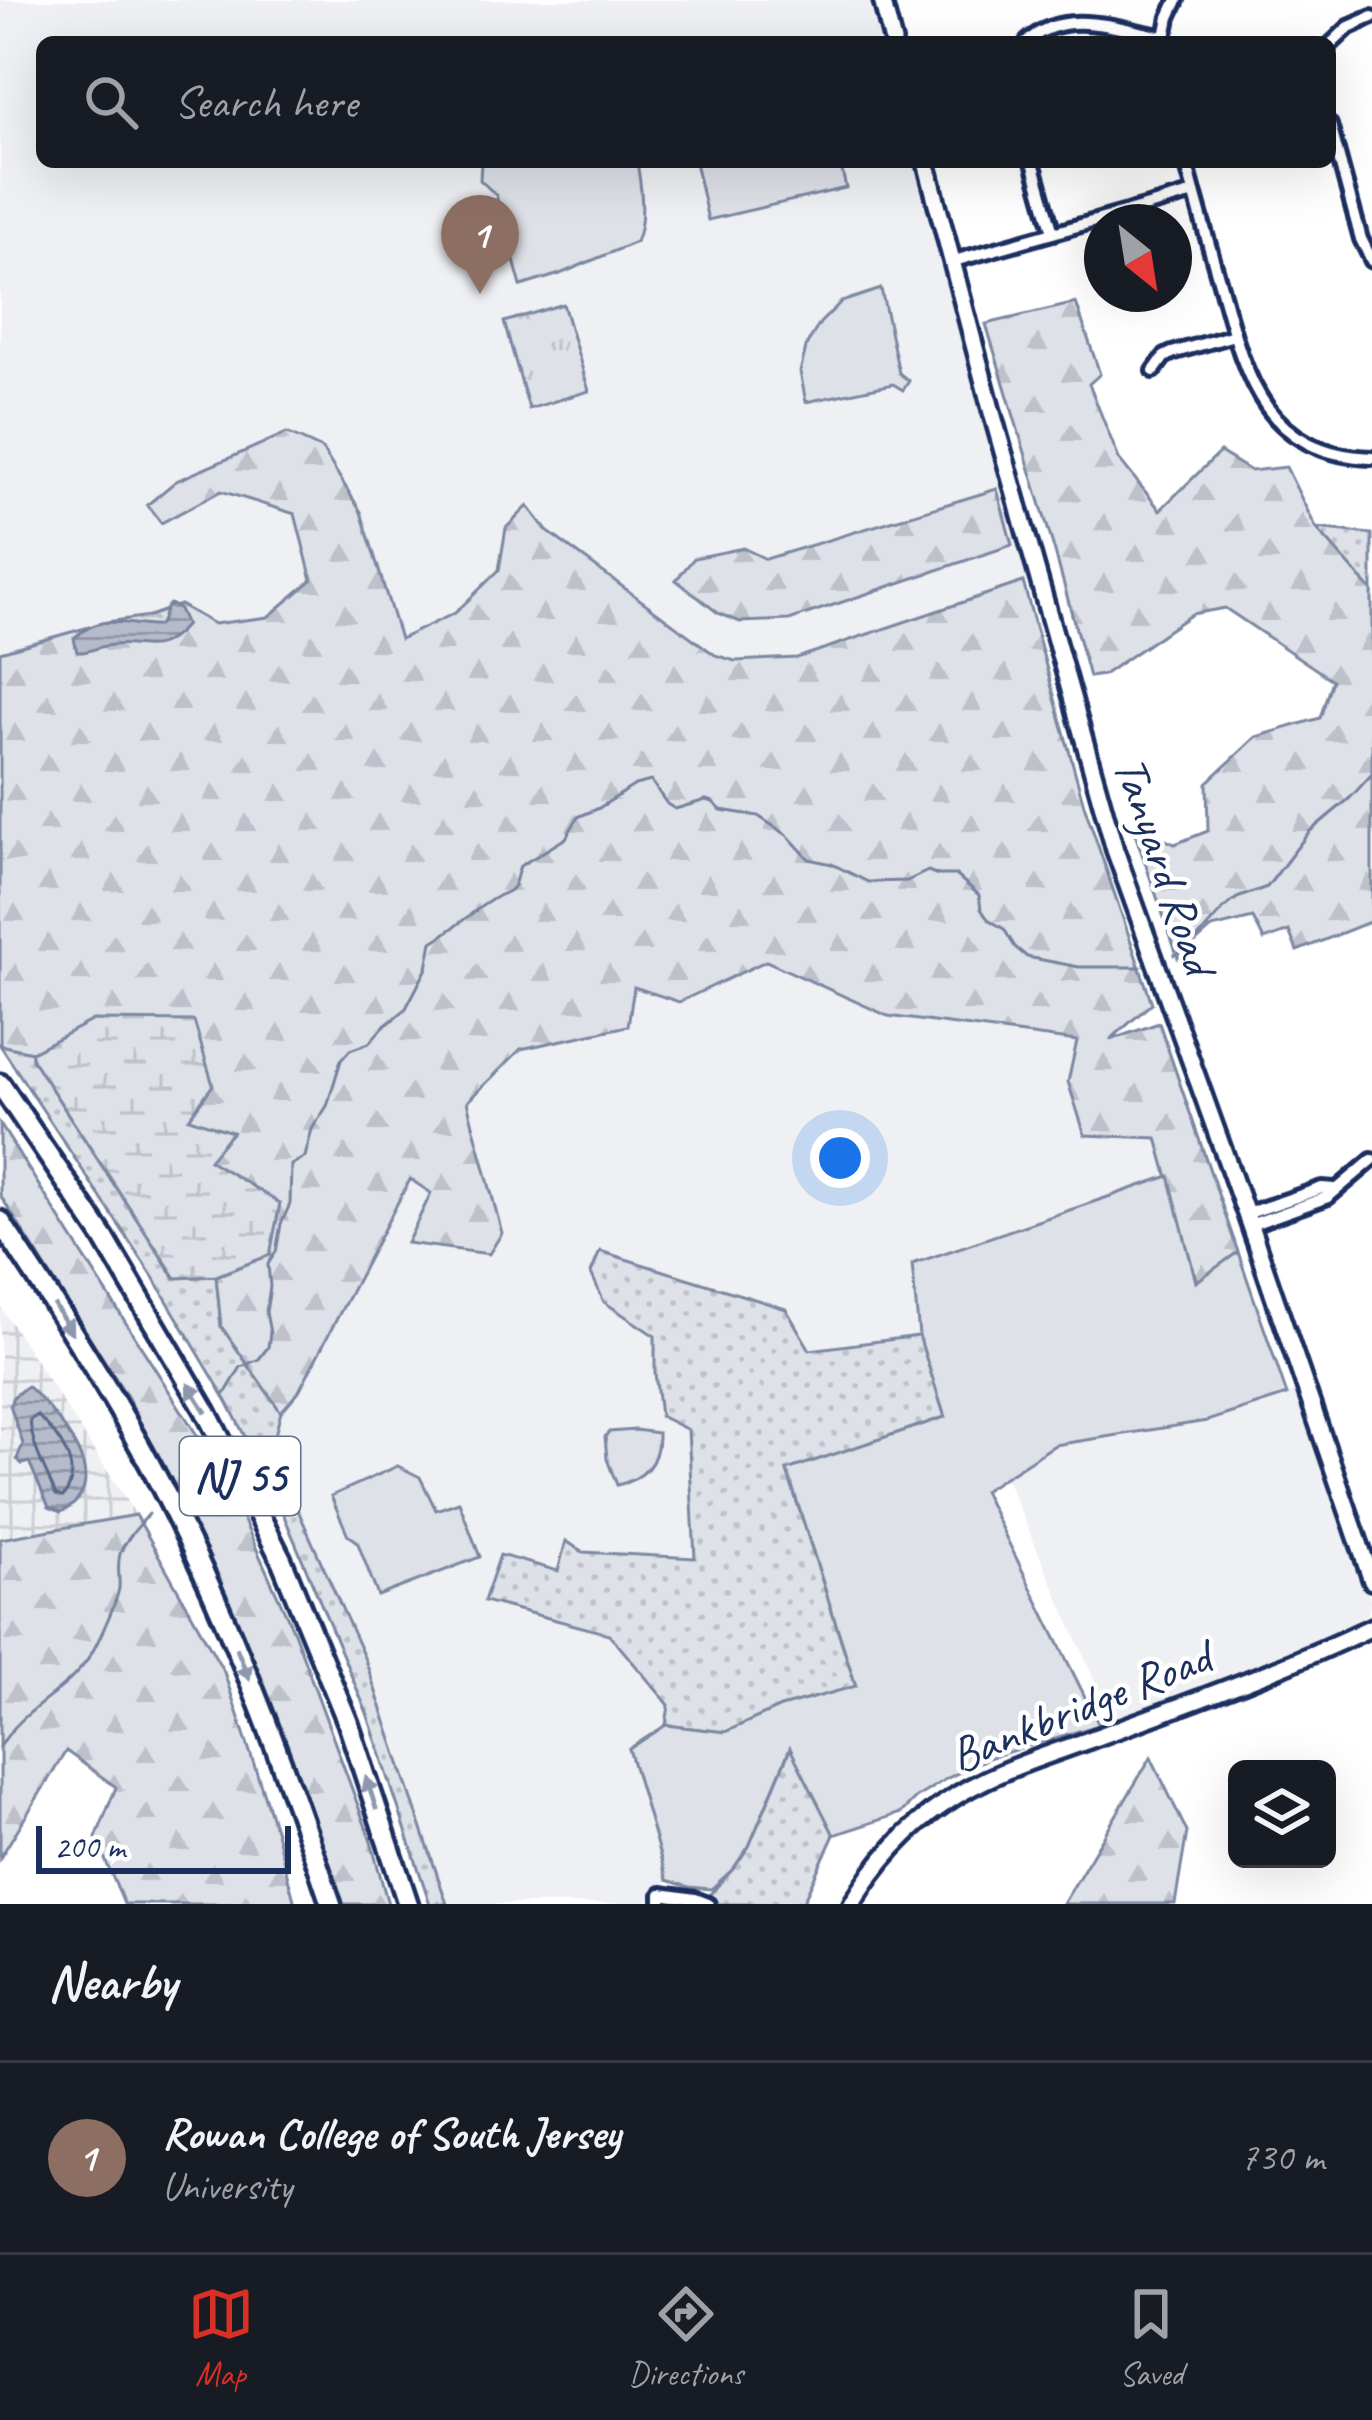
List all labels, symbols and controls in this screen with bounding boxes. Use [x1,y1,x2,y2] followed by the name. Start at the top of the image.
[36,36,1336,168] search box
[78,69,144,135] icon: search
[174,74,357,131] text: Search here
[441,195,519,294] pin: 1
[1084,204,1192,312] north arrow
[1100,749,1232,988] street label: Tanyard Road
[810,1128,870,1188] your location
[52,1302,73,1336] one-way arrow
[187,1382,209,1415] one-way arrow
[180,1437,300,1515] road number: NJ 55
[941,1624,1226,1785] street label: Bankbridge Road
[234,1647,253,1683] one-way arrow
[1228,1760,1336,1868] map controls
[1228,1760,1336,1868] button: layers
[361,1774,380,1811] one-way arrow
[36,1820,291,1873] scale bar
[54,1826,125,1868] text: 200 m
[48,1950,176,2014] text: Nearby
[162,2105,620,2162] text: Rowan College of South Jersey
[78,2133,96,2182] text: 1
[1240,2133,1324,2182] text: 730 m
[162,2162,292,2211] text: University
[188,2281,254,2395] tab: Map
[629,2281,743,2395] tab: Directions
[1118,2281,1184,2395] tab: Saved

